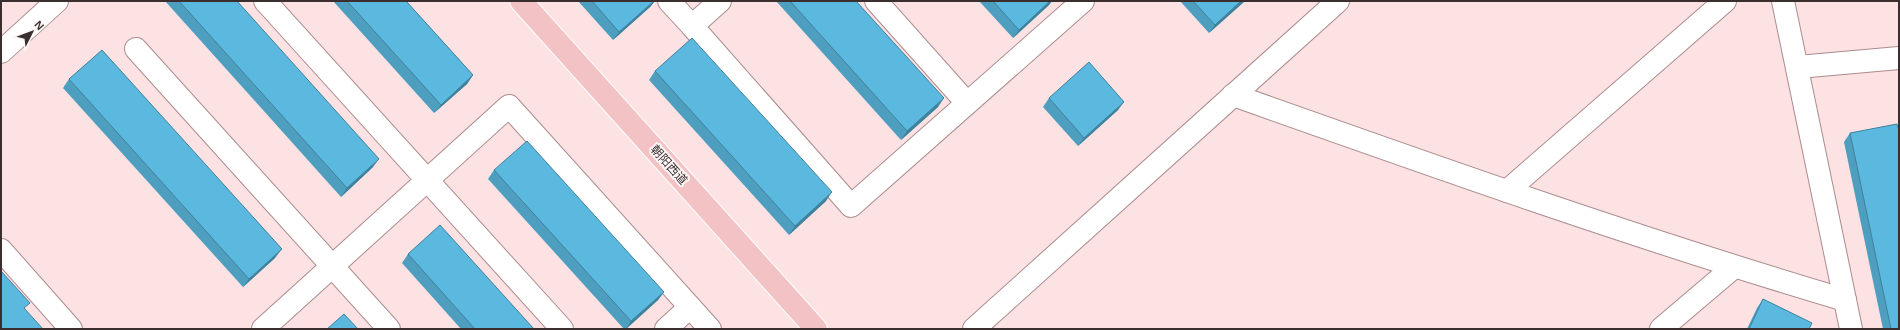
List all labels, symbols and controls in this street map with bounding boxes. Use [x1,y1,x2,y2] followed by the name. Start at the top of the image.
[12,12,52,52] north arrow
[32,18,47,32] text: N
[648,142,690,188] street label: 朝阳西道

